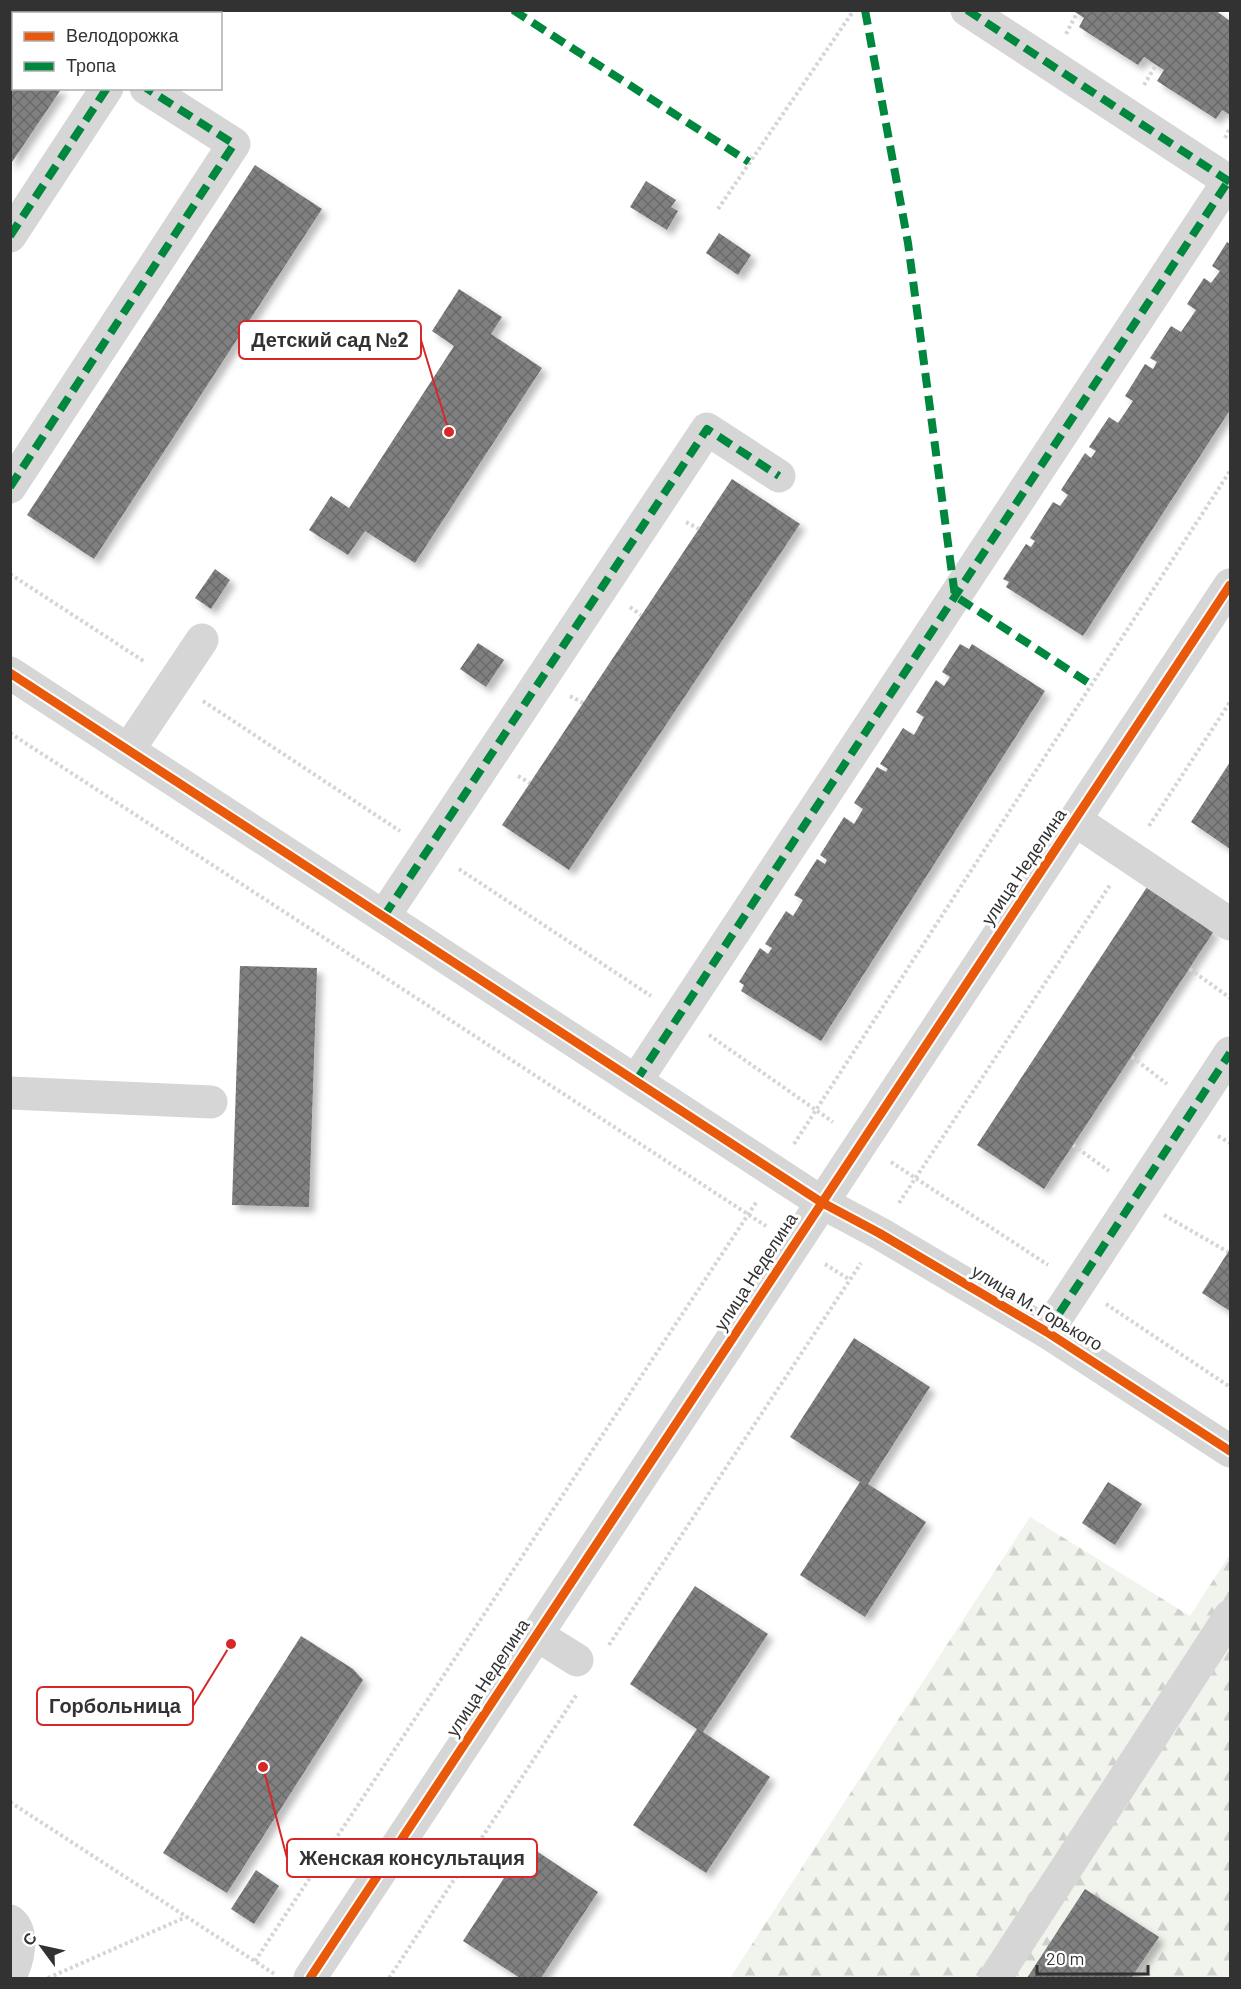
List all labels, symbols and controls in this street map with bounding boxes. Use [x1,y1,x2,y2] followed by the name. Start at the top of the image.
[12,12,222,90] legend
[66,24,179,46] text: Велодорожка
[66,54,117,76] text: Тропа
[239,321,421,359] callout: Детский сад №2
[251,327,409,351] text: Детский сад №2
[976,803,1071,929] street label: улица Неделина
[709,1208,802,1335] street label: улица Неделина
[968,1259,1107,1355] street label: улица М. Горького
[441,1614,534,1741] street label: улица Неделина
[37,1687,193,1725] callout: Горбольница
[49,1693,182,1717] text: Горбольница
[287,1839,537,1877] callout: Женская консультация
[298,1845,525,1869] text: Женская консультация
[12,1917,72,1977] north arrow
[18,1928,40,1949] text: С
[1037,1938,1148,1976] scale bar
[1046,1947,1084,1969] text: 20 m

